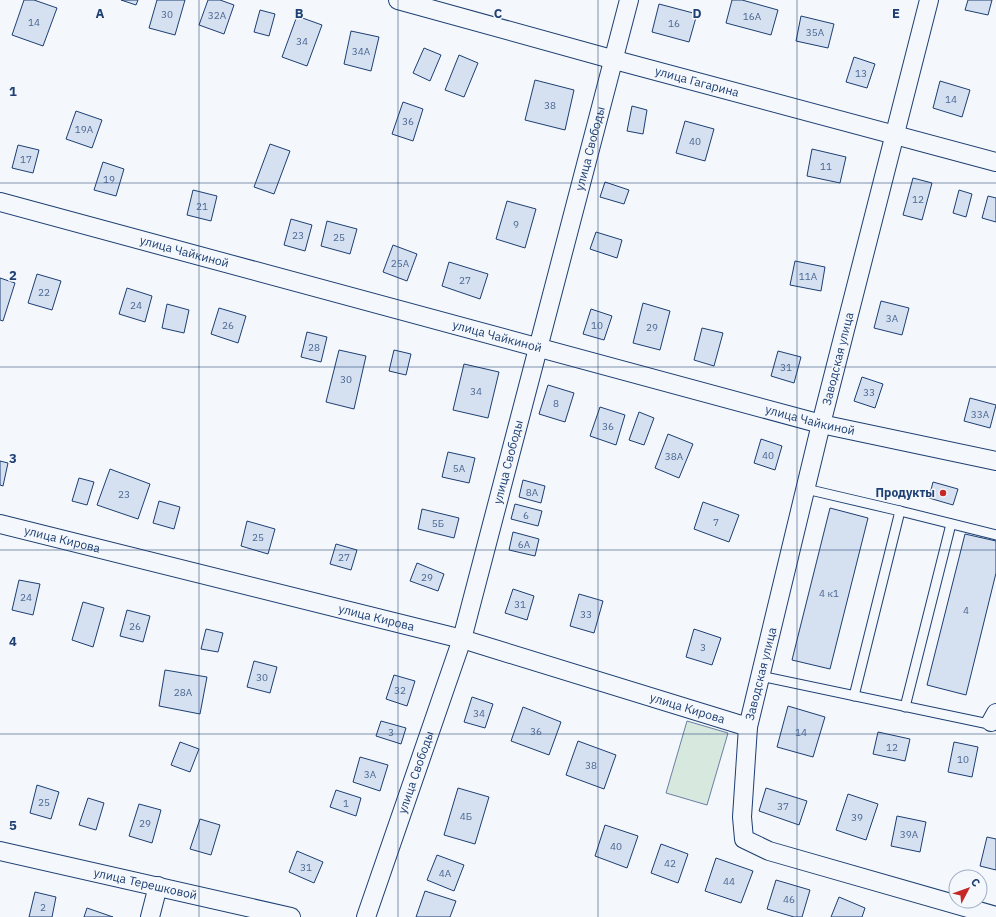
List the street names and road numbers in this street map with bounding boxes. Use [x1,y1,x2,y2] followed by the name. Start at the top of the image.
[653,63,741,100] street label: улица Гагарина
[572,105,608,192] street label: улица Свободы
[138,232,231,271] street label: улица Чайкиной
[819,310,856,407] street label: Заводская улица
[451,317,544,355] street label: улица Чайкиной
[764,401,856,438] street label: улица Чайкиной
[490,418,526,506] street label: улица Свободы
[23,522,102,556] street label: улица Кирова
[337,601,417,634] street label: улица Кирова
[742,625,779,722] street label: Заводская улица
[648,689,728,727] street label: улица Кирова
[394,729,437,816] street label: улица Свободы
[92,864,199,902] street label: улица Терешковой

